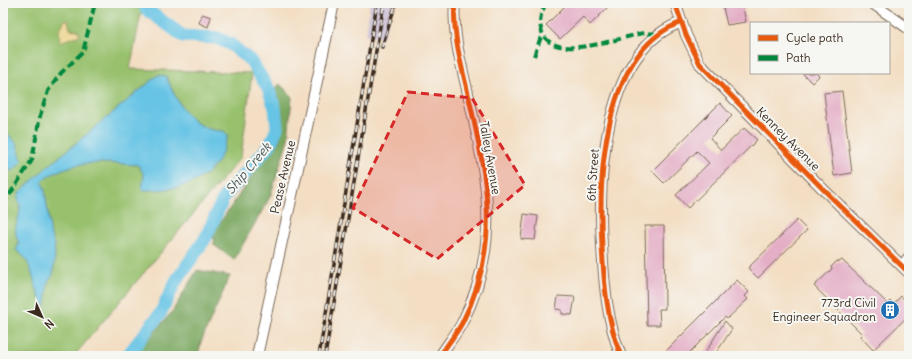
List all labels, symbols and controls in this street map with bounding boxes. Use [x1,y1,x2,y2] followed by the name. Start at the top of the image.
[750,22,890,74] legend
[786,30,843,45] text: Cycle path
[786,50,811,65] text: Path
[753,104,823,174] street label: Kenney Avenue
[477,120,504,196] street label: Talley Avenue
[222,138,276,198] water label: Ship Creek
[267,139,298,215] street label: Pease Avenue
[583,148,602,202] street label: 6th Street
[772,295,876,324] place label: 773rd Civil Engineer Squadron
[22,297,62,337] north arrow
[879,299,901,321] building icon: 773rd Civil Engineer Squadron
[41,316,57,332] text: N

